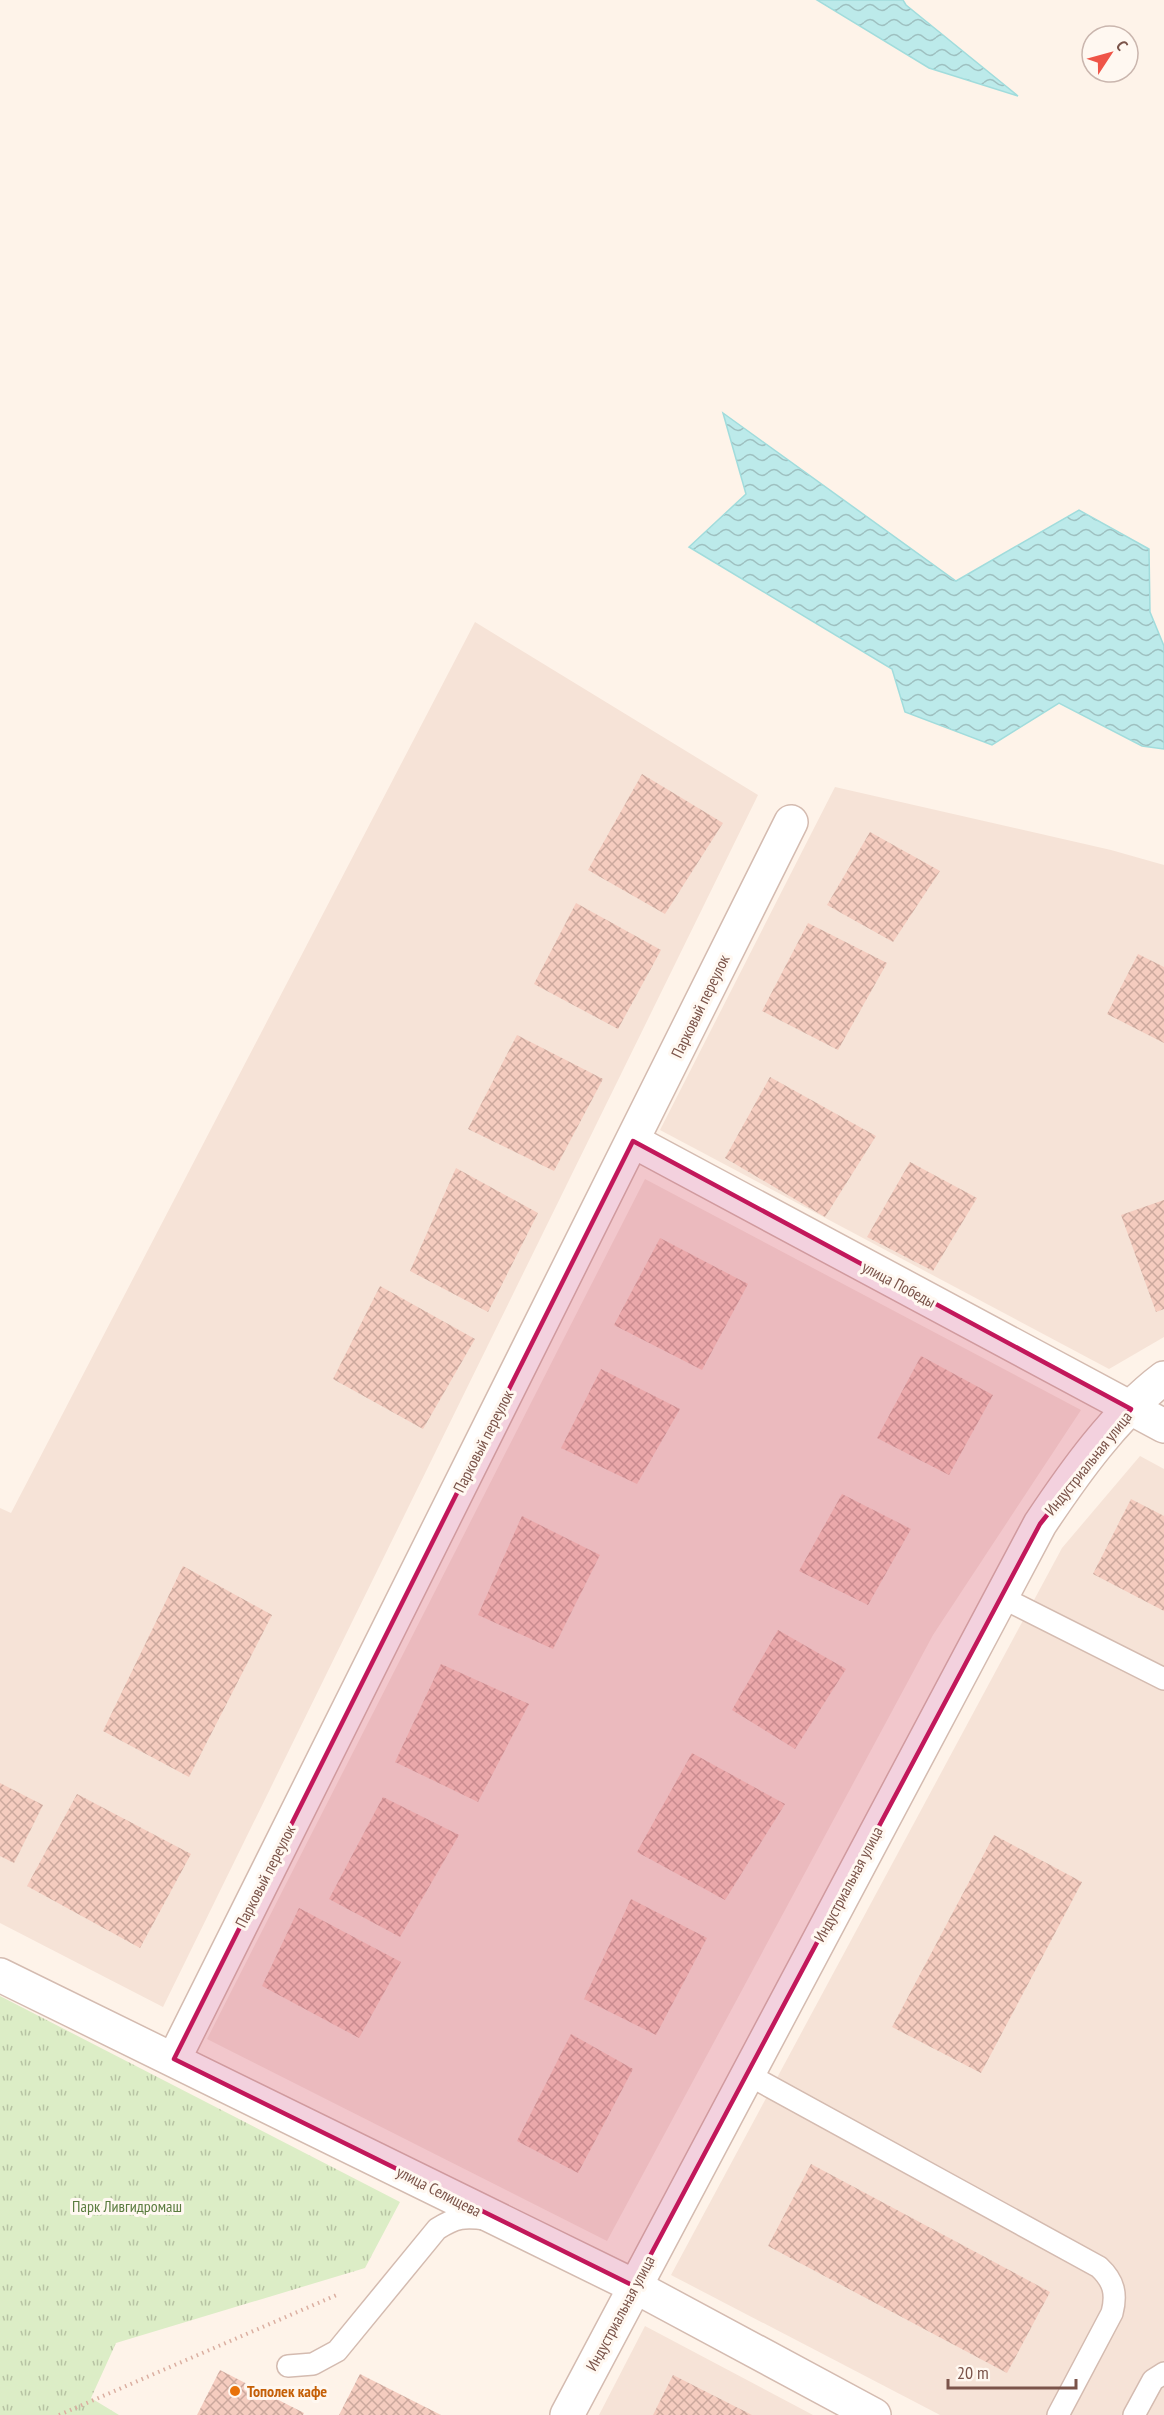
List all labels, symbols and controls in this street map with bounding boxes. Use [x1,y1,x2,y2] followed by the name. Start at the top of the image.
[1080,24,1140,84] north arrow
[1112,36,1133,55] text: С
[666,950,734,1061] street label: Парковый переулок
[859,1256,939,1312] street label: улица Победы
[449,1386,518,1496] street label: Парковый переулок
[1040,1407,1136,1519] street label: Индустриальная улица
[231,1821,300,1931] street label: Парковый переулок
[809,1823,887,1945] street label: Индустриальная улица
[393,2161,485,2221] street label: улица Селищева
[72,2196,182,2216] park label: Парк Ливгидромаш
[581,2252,659,2374] street label: Индустриальная улица
[948,2352,1076,2390] scale bar
[957,2361,989,2384] text: 20 m
[247,2381,327,2401] place label: Тополек кафе
[228,2384,242,2398] marker: Тополек кафе

